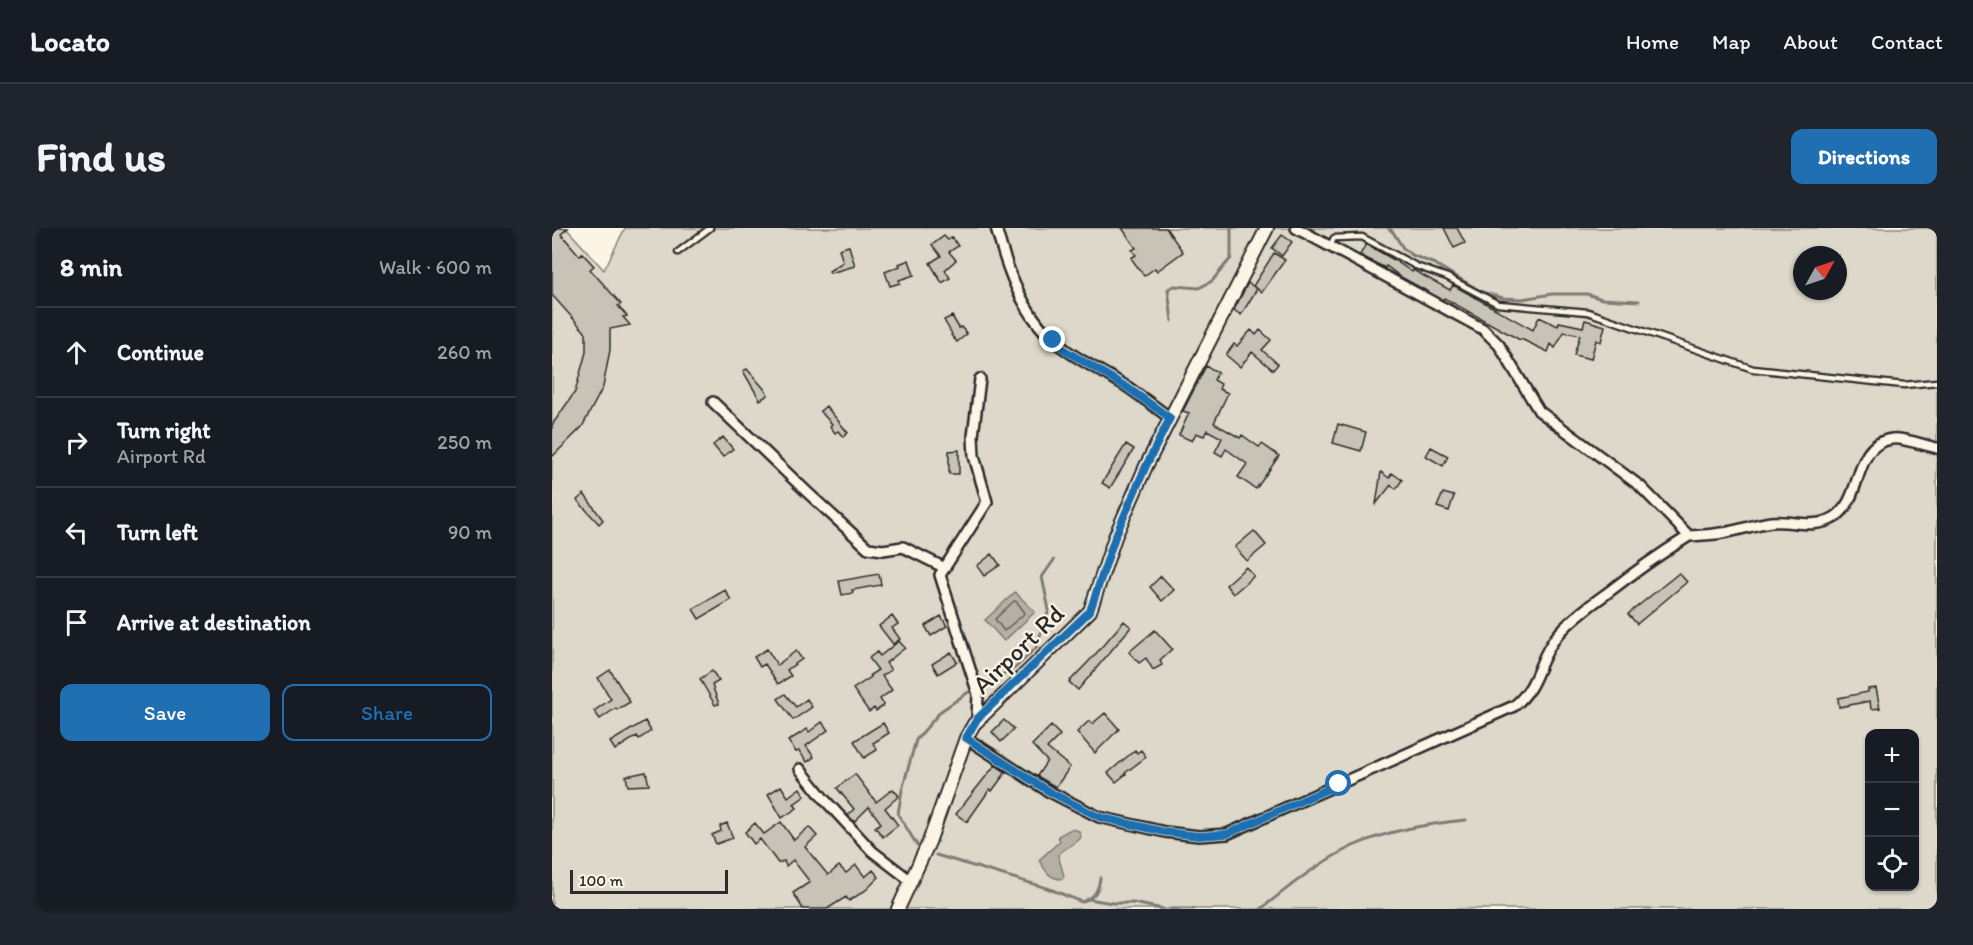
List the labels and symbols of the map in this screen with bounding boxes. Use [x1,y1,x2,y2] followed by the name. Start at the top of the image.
[1793,246,1847,300] north arrow
[1039,326,1065,352] route end
[965,597,1071,701] street label: Airport Rd
[1325,770,1351,796] route start
[570,867,728,894] scale bar

